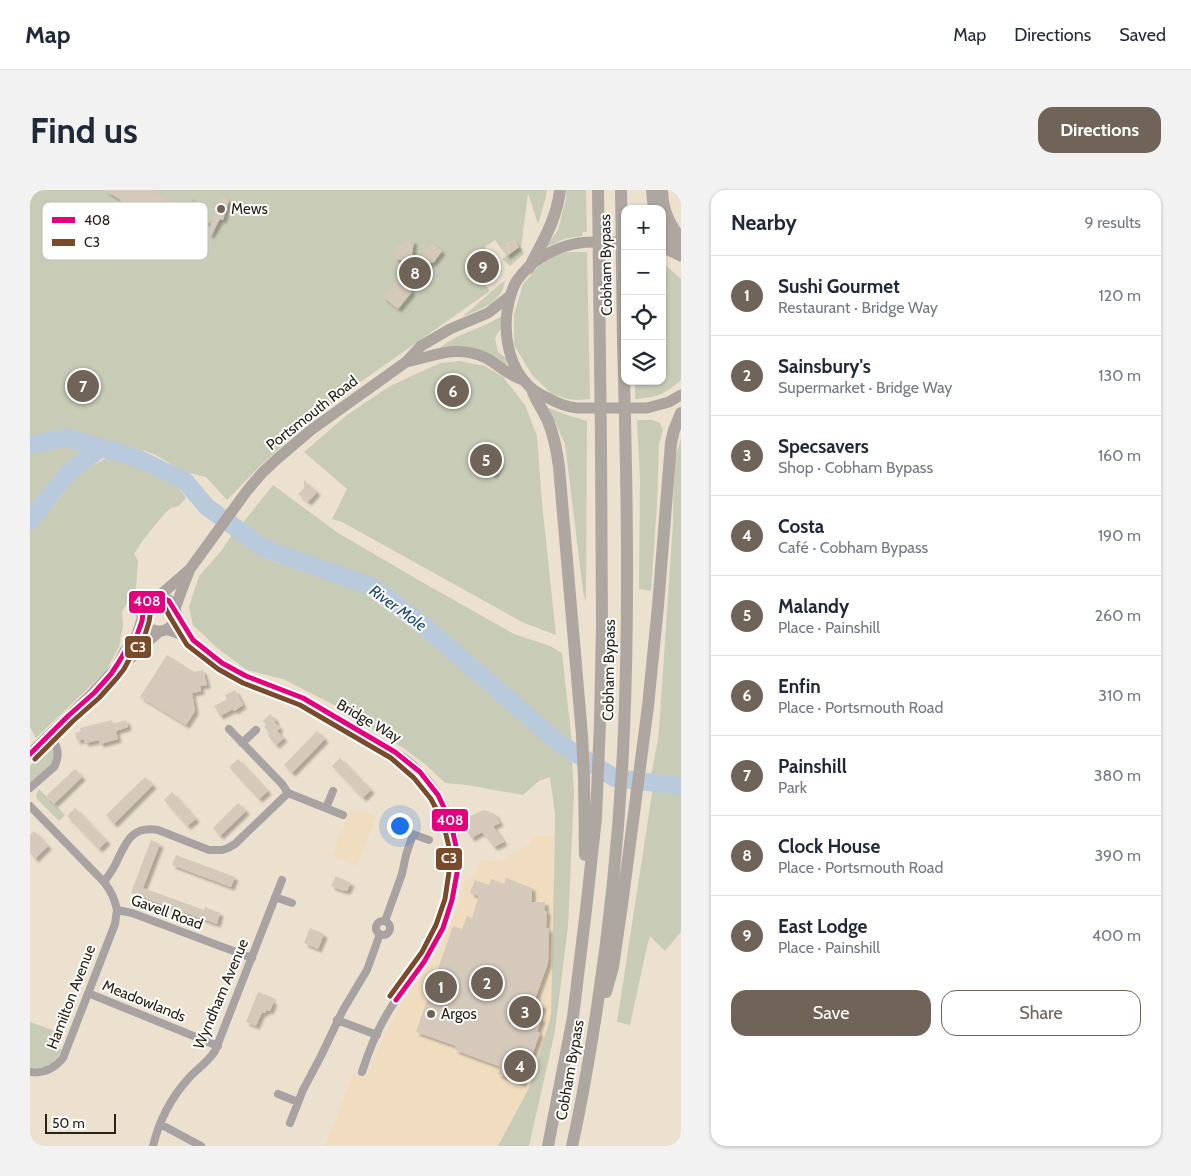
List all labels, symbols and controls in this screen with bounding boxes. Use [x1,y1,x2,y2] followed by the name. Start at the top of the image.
[25,20,71,49] text: Map
[953,24,986,46] text: Map
[1014,24,1091,46] text: Directions
[1119,24,1166,46] text: Saved
[1038,107,1161,153] button: Directions
[30,109,138,152] text: Find us
[231,200,268,218] place label: Mews
[42,202,208,260] legend
[215,203,227,215] marker: Mews
[621,205,666,385] map controls
[621,205,666,250] button: +
[731,210,797,235] text: Nearby
[84,211,110,229] text: 408
[1085,213,1141,232] text: 9 results
[596,214,616,316] street label: Cobham Bypass
[84,233,100,251] text: C3
[467,248,499,286] pin: 9
[621,250,666,295] button: −
[399,254,431,292] pin: 8
[778,275,900,298] text: Sushi Gourmet
[744,286,750,305] text: 1
[1099,286,1141,305] text: 120 m
[621,295,666,340] button: locate
[778,298,938,317] text: Restaurant · Bridge Way
[621,340,666,385] button: layers
[778,355,871,378] text: Sainsbury's
[743,366,751,385] text: 2
[1098,366,1141,385] text: 130 m
[67,367,99,405] pin: 7
[263,372,361,454] street label: Portsmouth Road
[437,372,469,410] pin: 6
[778,378,952,397] text: Supermarket · Bridge Way
[778,435,869,458] text: Specsavers
[470,441,502,479] pin: 5
[743,446,751,465] text: 3
[1098,446,1141,465] text: 160 m
[778,458,933,477] text: Shop · Cobham Bypass
[778,515,824,538] text: Costa
[742,526,752,545] text: 4
[1098,526,1141,545] text: 190 m
[778,538,928,557] text: Café · Cobham Bypass
[366,581,430,635] water label: River Mole
[128,590,166,614] line badge: 408
[133,592,161,610] text: 408
[778,595,849,618] text: Malandy
[743,606,751,625] text: 5
[1095,606,1141,625] text: 260 m
[778,618,880,637] text: Place · Painshill
[599,619,619,721] street label: Cobham Bypass
[124,635,152,659] line badge: C3
[130,638,146,656] text: C3
[778,675,821,698] text: Enfin
[743,686,752,705] text: 6
[1098,686,1141,705] text: 310 m
[333,695,405,747] street label: Bridge Way
[778,698,943,717] text: Place · Portsmouth Road
[778,755,847,778] text: Painshill
[743,766,751,785] text: 7
[1094,766,1141,785] text: 380 m
[778,778,807,797] text: Park
[431,808,469,832] line badge: 408
[436,811,464,829] text: 408
[387,813,413,839] your location
[778,835,880,858] text: Clock House
[742,846,752,865] text: 8
[1094,846,1141,865] text: 390 m
[435,847,463,871] line badge: C3
[441,849,457,867] text: C3
[778,858,943,877] text: Place · Portsmouth Road
[129,891,205,933] street label: Gavell Road
[778,915,867,938] text: East Lodge
[743,926,752,945] text: 9
[1092,926,1141,945] text: 400 m
[190,936,252,1052] street label: Wyndham Avenue
[778,938,880,957] text: Place · Painshill
[43,942,99,1052] street label: Hamilton Avenue
[471,964,503,1002] pin: 2
[425,968,457,1006] pin: 1
[100,976,188,1026] street label: Meadowlands
[731,990,931,1036] button: Save
[941,990,1141,1036] button: Share
[509,993,541,1031] pin: 3
[441,1005,477,1023] place label: Argos
[425,1008,437,1020] marker: Argos
[552,1018,588,1122] street label: Cobham Bypass
[504,1047,536,1085] pin: 4
[45,1111,116,1134] scale bar
[52,1114,85,1132] text: 50 m

